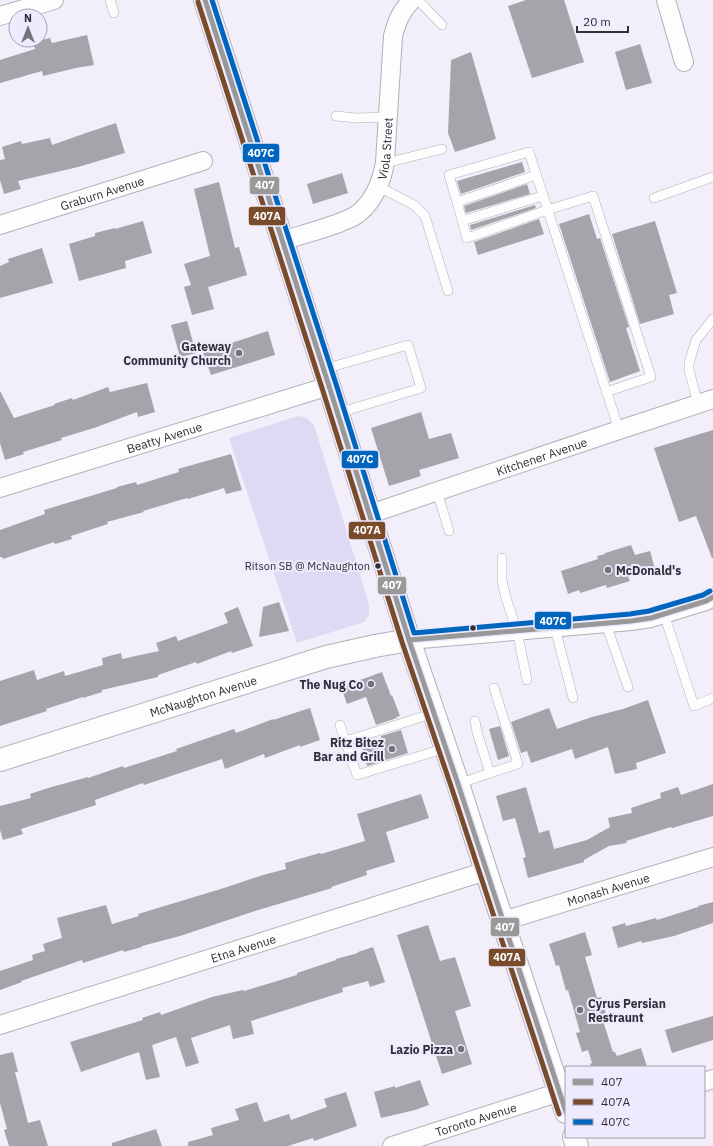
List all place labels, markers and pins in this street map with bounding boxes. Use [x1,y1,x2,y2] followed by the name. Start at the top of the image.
[123,339,232,368] place label: Gateway Community Church
[234,348,244,358] marker: Gateway Community Church
[245,559,370,573] place label: Ritson SB @ McNaughton
[373,561,383,571] marker: Ritson SB @ McNaughton
[616,563,681,578] place label: McDonald's
[603,565,613,575] marker: McDonald's
[468,623,478,633] unlabelled marker
[299,677,363,692] place label: The Nug Co
[366,679,376,689] marker: The Nug Co
[313,735,384,764] place label: Ritz Bitez Bar and Grill
[387,744,397,754] marker: Ritz Bitez Bar and Grill
[588,996,666,1025] place label: Cyrus Persian Restraunt
[575,1005,585,1015] marker: Cyrus Persian Restraunt
[390,1042,453,1057] place label: Lazio Pizza
[456,1044,466,1054] marker: Lazio Pizza

